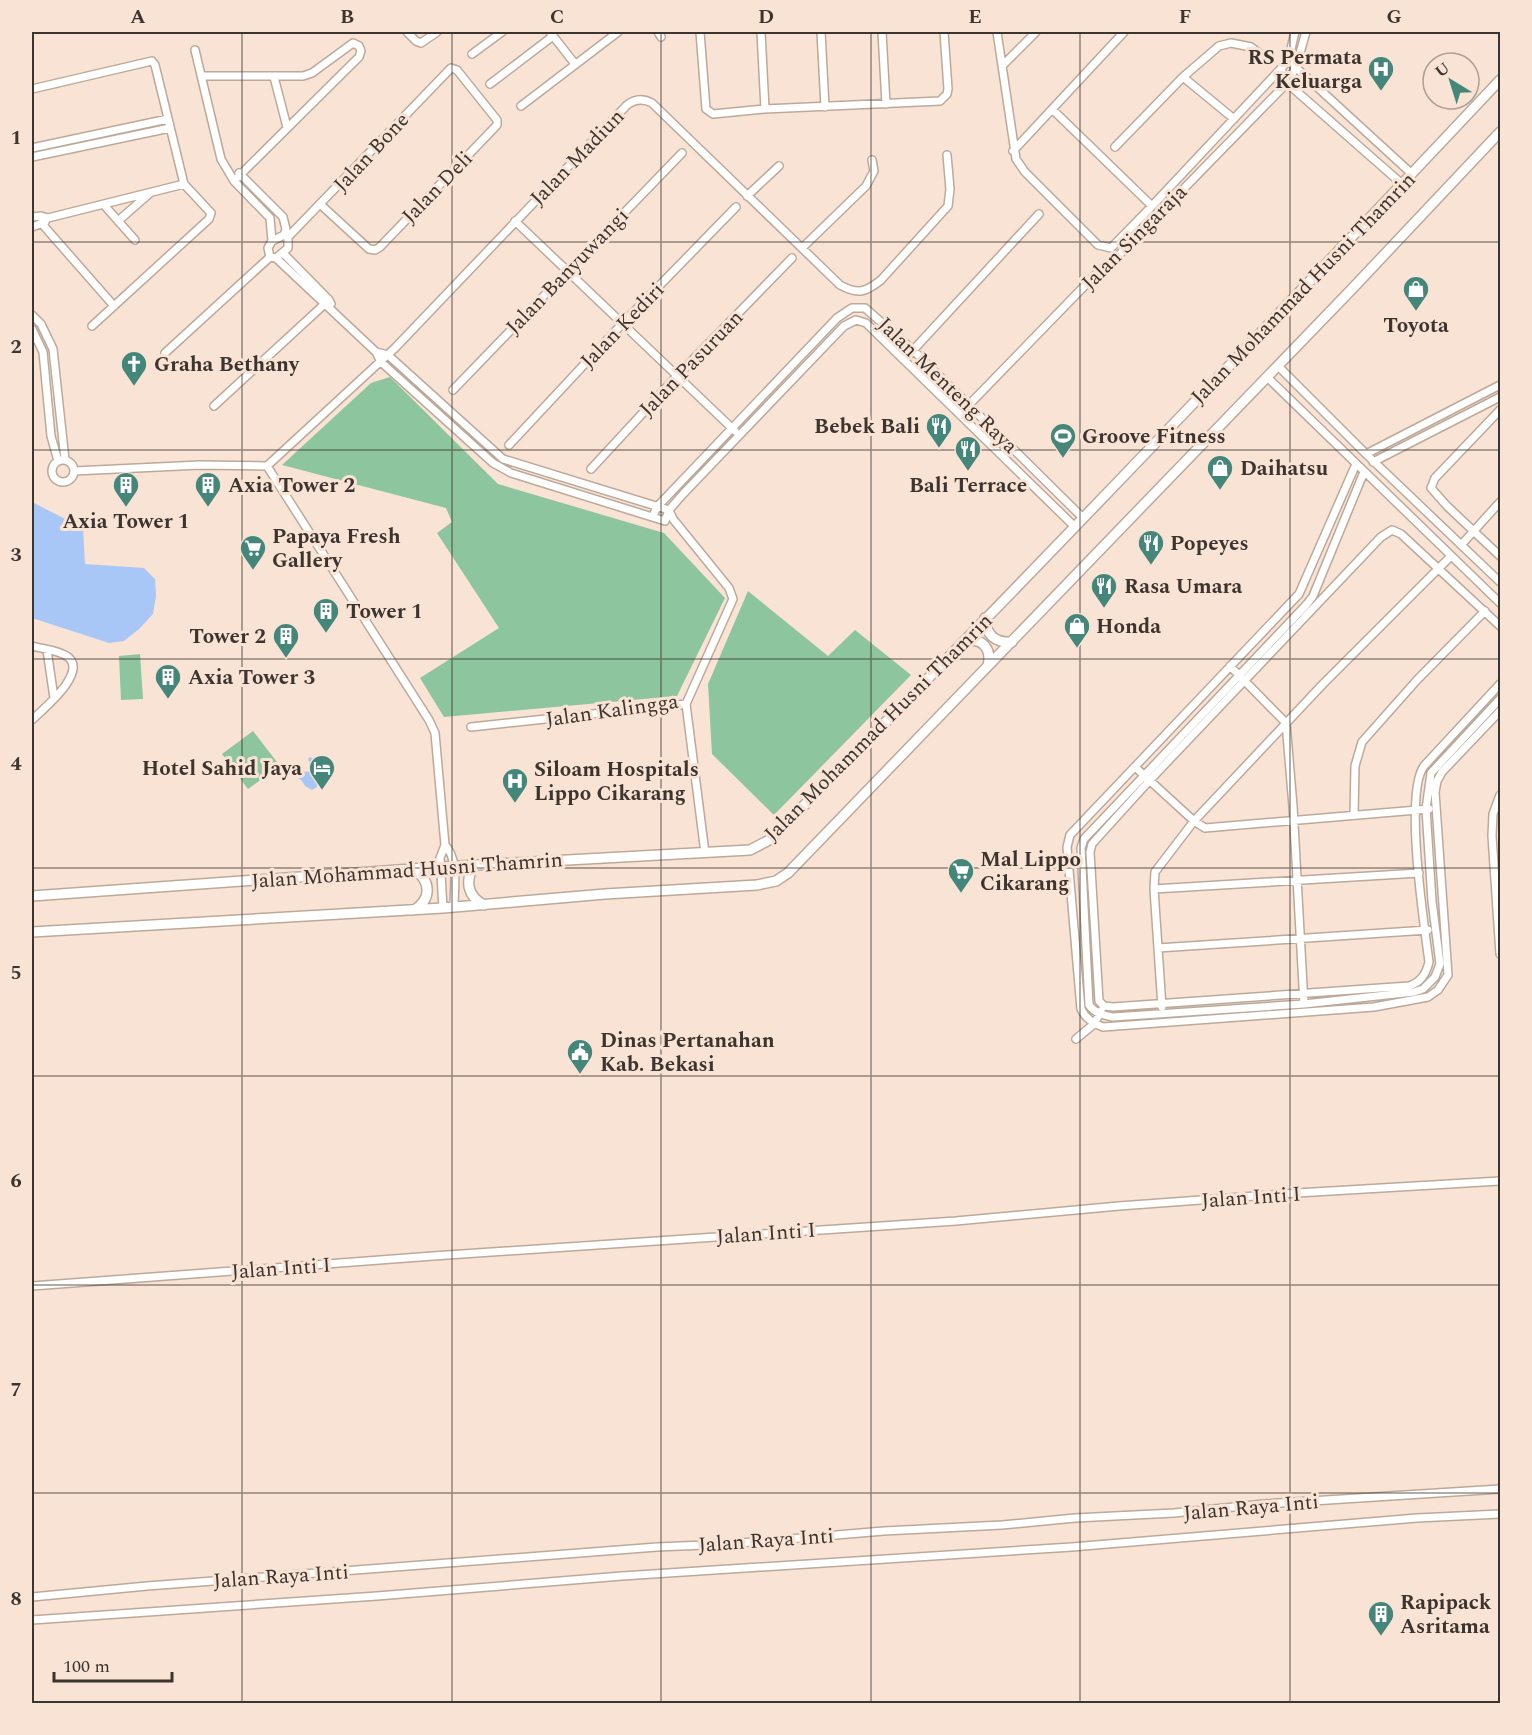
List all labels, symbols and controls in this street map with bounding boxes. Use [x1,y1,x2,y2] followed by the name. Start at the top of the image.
[130,2,146,32] text: A
[340,2,354,32] text: B
[550,2,564,32] text: C
[758,2,774,32] text: D
[968,2,982,32] text: E
[1179,2,1191,32] text: F
[1386,2,1402,32] text: G
[1247,42,1362,98] place label: RS Permata Keluarga
[1421,51,1481,111] north arrow
[1366,54,1396,92] hospital icon: RS Permata Keluarga
[1430,56,1455,84] text: U
[523,102,632,214] street label: Jalan Madiun
[326,105,417,200] street label: Jalan Bone
[10,123,22,153] text: 1
[395,144,481,231] street label: Jalan Deli
[1184,165,1424,412] street label: Jalan Mohammad Husni Thamrin
[1074,177,1196,298] street label: Jalan Singaraja
[499,201,637,342] street label: Jalan Banyuwangi
[1401,274,1431,312] shop icon: Toyota
[573,275,672,376] street label: Jalan Kediri
[632,303,751,425] street label: Jalan Pasuruan
[870,310,1026,462] street label: Jalan Menteng Raya
[1383,310,1449,342] place label: Toyota
[10,332,22,362] text: 2
[119,349,149,387] church icon: Graha Bethany
[154,349,300,381] place label: Graha Bethany
[814,411,920,443] place label: Bebek Bali
[924,411,954,449] restaurant icon: Bebek Bali
[1048,421,1078,459] sports icon: Groove Fitness
[1082,421,1226,453] place label: Groove Fitness
[953,434,983,472] restaurant icon: Bali Terrace
[1205,453,1235,491] shop icon: Daihatsu
[1240,453,1329,485] place label: Daihatsu
[111,470,141,508] building icon: Axia Tower 1
[193,470,223,508] building icon: Axia Tower 2
[228,470,355,502] place label: Axia Tower 2
[909,470,1027,502] place label: Bali Terrace
[62,506,190,538] place label: Axia Tower 1
[272,521,401,577] place label: Papaya Fresh Gallery
[1136,528,1166,566] restaurant icon: Popeyes
[1170,528,1249,560] place label: Popeyes
[238,533,268,571] supermarket icon: Papaya Fresh Gallery
[10,540,22,570] text: 3
[1089,571,1119,609] restaurant icon: Rasa Umara
[1124,571,1243,603] place label: Rasa Umara
[311,596,341,634] building icon: Tower 1
[346,596,423,628] place label: Tower 1
[757,606,1000,849] street label: Jalan Mohammad Husni Thamrin
[1062,611,1092,649] shop icon: Honda
[1096,611,1161,643] place label: Honda
[189,621,266,653] place label: Tower 2
[271,621,301,659] building icon: Tower 2
[153,662,183,700] building icon: Axia Tower 3
[188,662,315,694] place label: Axia Tower 3
[544,686,681,736] street label: Jalan Kalingga
[10,749,22,779] text: 4
[142,753,302,785] place label: Hotel Sahid Jaya
[307,753,337,791] hotel icon: Hotel Sahid Jaya
[534,754,699,810] place label: Siloam Hospitals Lippo Cikarang
[500,766,530,804] hospital icon: Siloam Hospitals Lippo Cikarang
[250,844,564,898] street label: Jalan Mohammad Husni Thamrin
[980,844,1081,900] place label: Mal Lippo Cikarang
[946,856,976,894] supermarket icon: Mal Lippo Cikarang
[10,958,22,988] text: 5
[600,1025,775,1081] place label: Dinas Pertanahan Kab. Bekasi
[565,1037,595,1075] public building icon: Dinas Pertanahan Kab. Bekasi
[10,1166,22,1196] text: 6
[1200,1179,1302,1217] street label: Jalan Inti I
[715,1215,817,1253] street label: Jalan Inti I
[230,1250,332,1288] street label: Jalan Inti I
[10,1375,22,1405] text: 7
[1182,1486,1320,1530] street label: Jalan Raya Inti
[697,1520,835,1562] street label: Jalan Raya Inti
[212,1556,350,1598] street label: Jalan Raya Inti
[10,1584,22,1614] text: 8
[1400,1587,1492,1643] place label: Rapipack Asritama
[1366,1599,1396,1637] building icon: Rapipack Asritama
[54,1645,172,1683] scale bar
[63,1653,110,1680] text: 100 m

